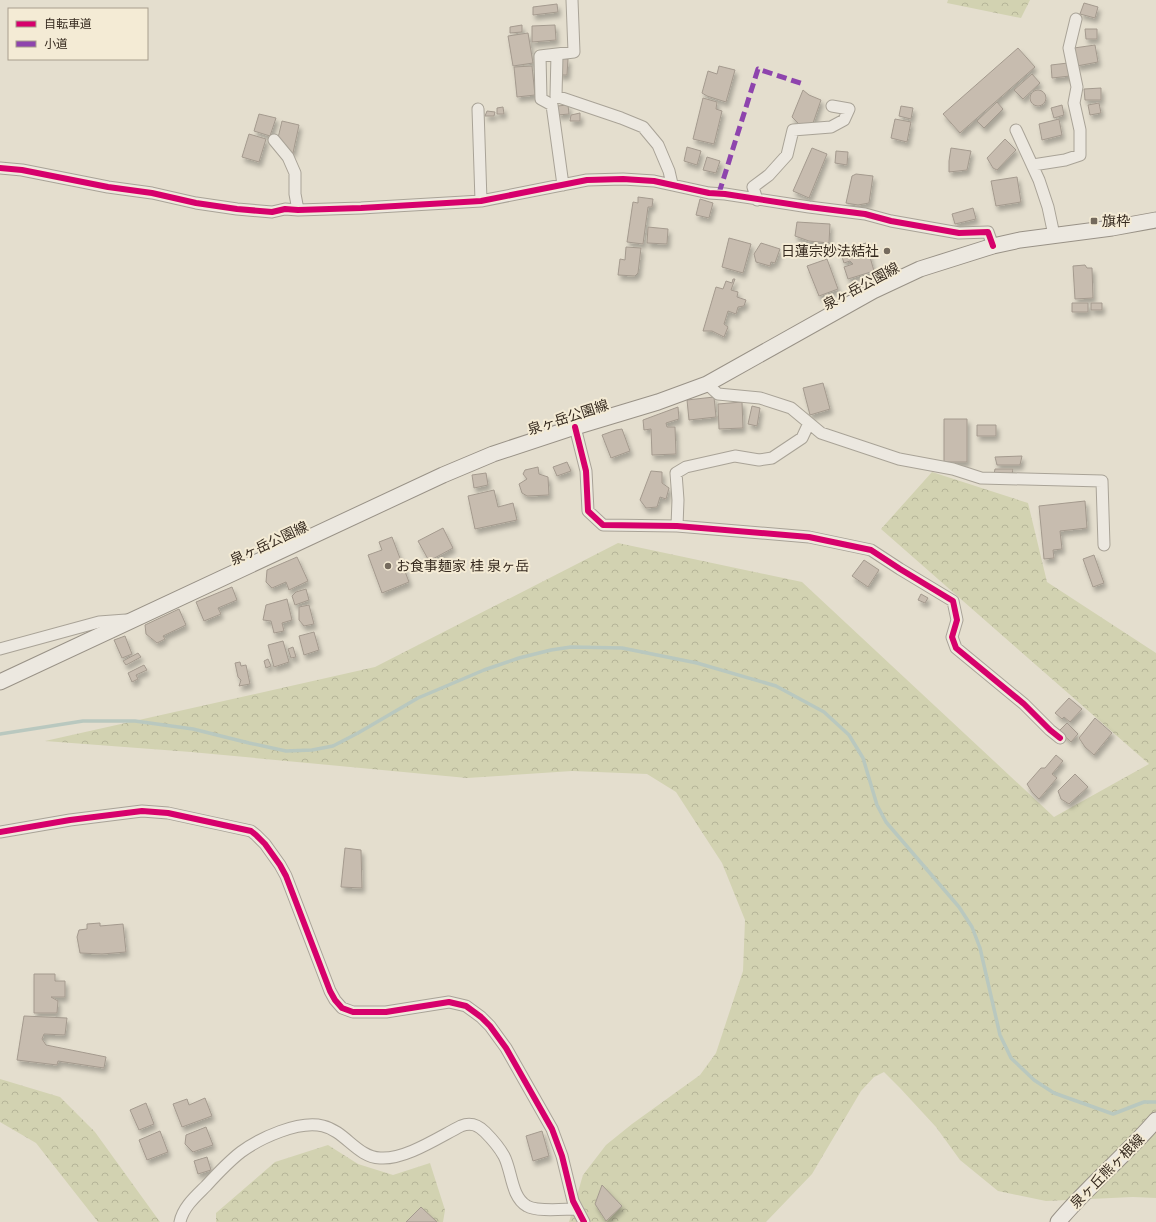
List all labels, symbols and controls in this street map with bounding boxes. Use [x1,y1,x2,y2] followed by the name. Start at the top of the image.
[8,8,148,60] legend
[44,15,92,32] text: 自転車道
[44,35,68,52] text: 小道
[1102,211,1130,230] place label: 旗枠
[1089,216,1099,226] marker: 旗枠
[781,241,879,260] place label: 日蓮宗妙法結社
[882,246,892,256] marker: 日蓮宗妙法結社
[819,257,902,314] street label: 泉ヶ岳公園線
[525,395,611,439] street label: 泉ヶ岳公園線
[227,516,311,569] street label: 泉ヶ岳公園線
[396,556,529,575] place label: お食事麺家 桂 泉ヶ岳
[383,561,393,571] marker: お食事麺家 桂 泉ヶ岳
[1065,1129,1148,1212] street label: 泉ヶ丘熊ヶ根線

